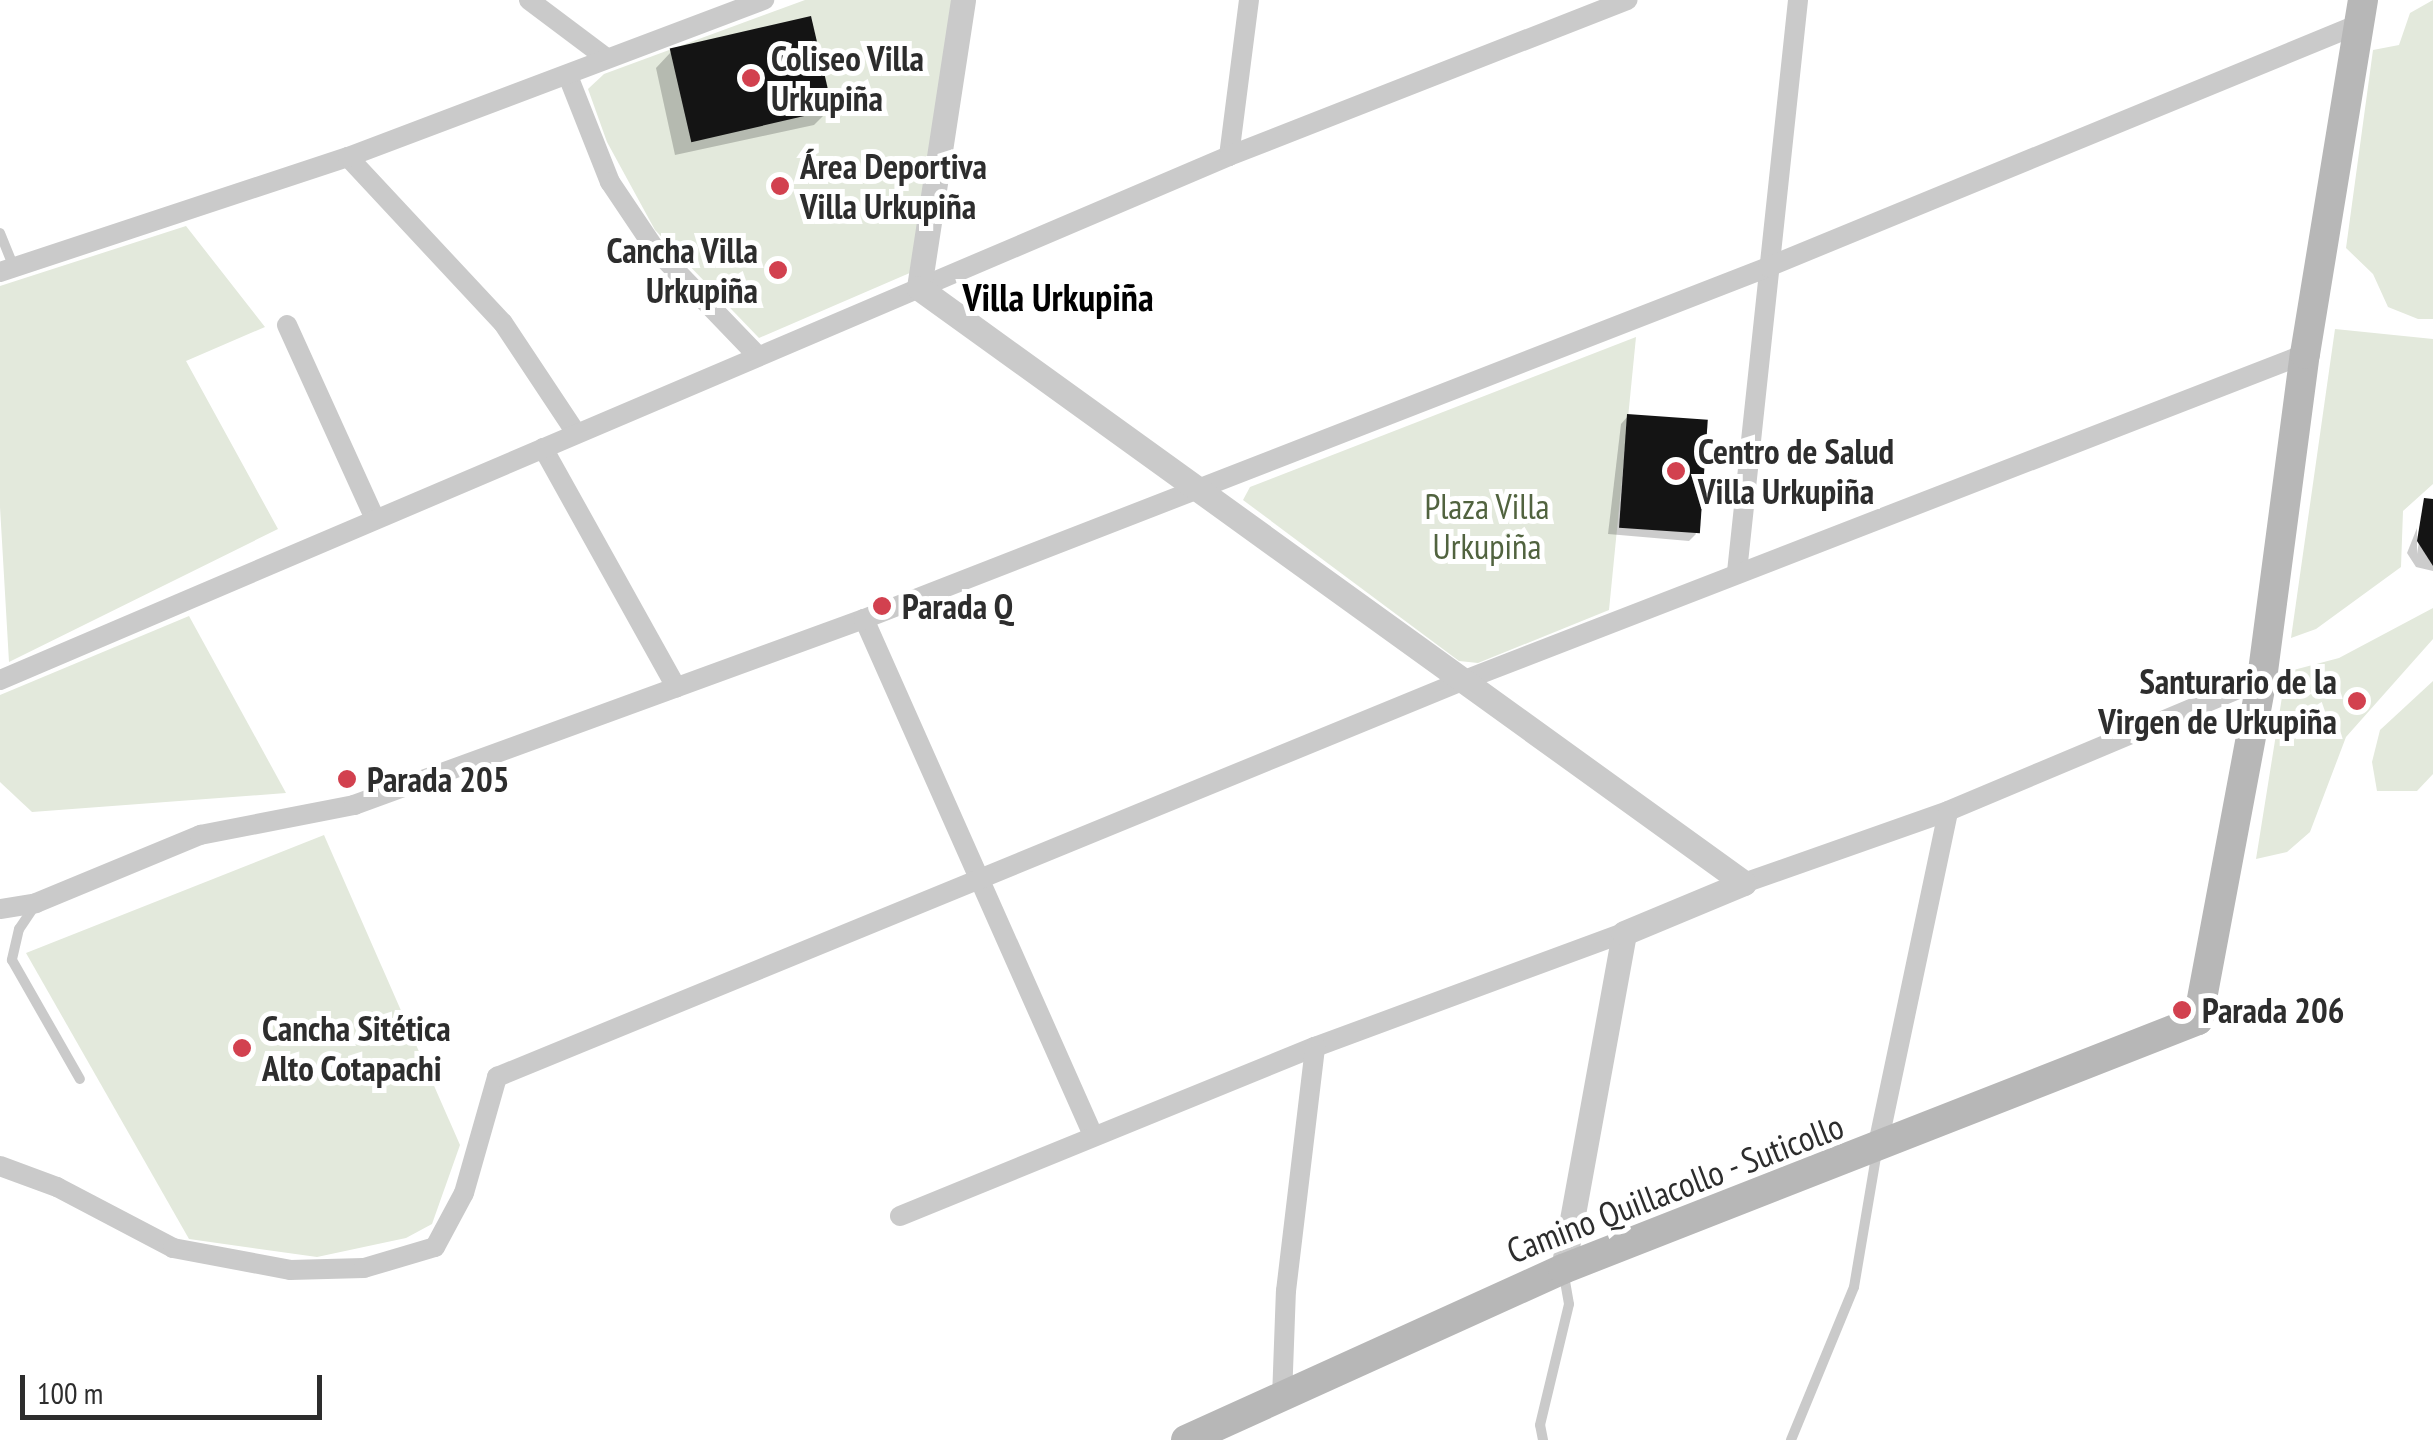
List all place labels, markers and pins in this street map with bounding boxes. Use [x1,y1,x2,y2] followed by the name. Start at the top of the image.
[771,37,925,119] place label: Coliseo Villa Urkupiña
[740,67,762,89] marker: Coliseo Villa Urkupiña
[800,145,987,227] place label: Área Deportiva Villa Urkupiña
[769,175,791,197] marker: Área Deportiva Villa Urkupiña
[606,229,758,311] place label: Cancha Villa Urkupiña
[767,259,789,281] marker: Cancha Villa Urkupiña
[1698,430,1894,512] place label: Centro de Salud Villa Urkupiña
[1663,458,1689,484] marker: Centro de Salud Villa Urkupiña
[902,585,1014,627] place label: Parada Q
[871,595,893,617] marker: Parada Q
[2098,660,2337,742] place label: Santurario de la Virgen de Urkupiña
[2346,690,2368,712] marker: Santurario de la Virgen de Urkupiña
[367,758,509,800] place label: Parada 205
[336,768,358,790] marker: Parada 205
[2202,989,2344,1031] place label: Parada 206
[2171,999,2193,1021] marker: Parada 206
[262,1007,451,1089] place label: Cancha Sitética Alto Cotapachi
[231,1037,253,1059] marker: Cancha Sitética Alto Cotapachi

